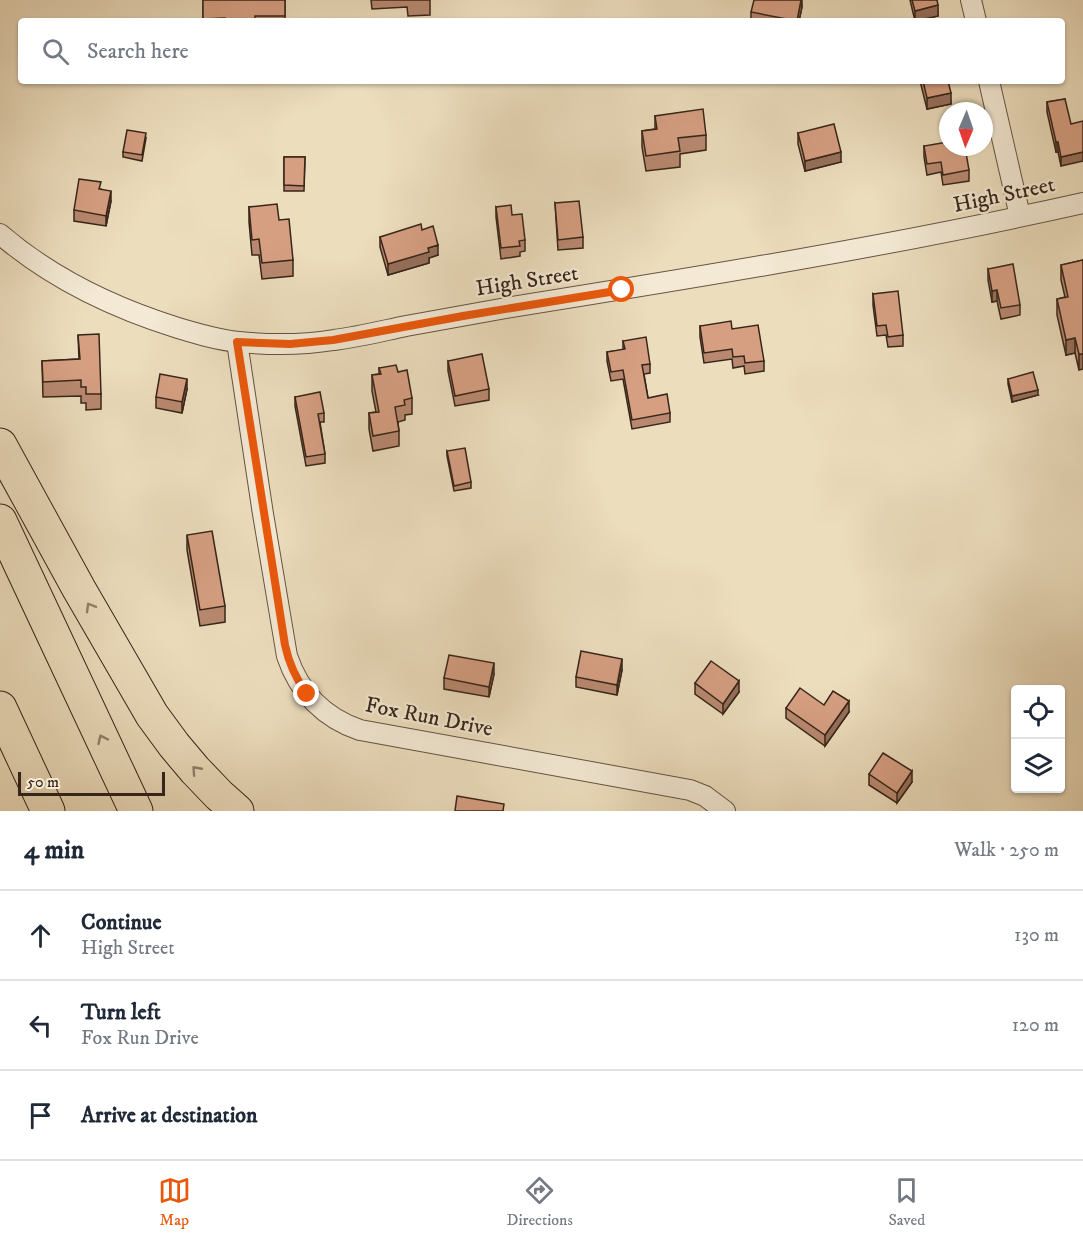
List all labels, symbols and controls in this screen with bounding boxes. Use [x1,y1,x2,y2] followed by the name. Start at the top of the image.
[18,18,1065,84] search box
[39,35,72,68] icon: search
[87,38,189,65] text: Search here
[939,102,993,156] north arrow
[951,171,1057,219] street label: High Street
[474,260,580,302] street label: High Street
[608,276,634,302] route start
[86,603,97,613] one-way arrow
[293,680,319,706] route end
[1011,685,1065,793] map controls
[1011,685,1065,739] button: locate
[363,691,495,743] street label: Fox Run Drive
[98,735,110,746] one-way arrow
[1011,739,1065,793] button: layers
[192,766,203,777] one-way arrow
[18,769,165,796] scale bar
[27,772,59,792] text: 50 m
[24,834,84,867] text: 4 min
[954,838,1059,863] text: Walk · 250 m
[81,909,162,936] text: Continue
[24,919,57,952] icon: ahead
[1014,923,1059,948] text: 130 m
[81,936,175,961] text: High Street
[81,999,161,1026] text: Turn left
[24,1009,57,1042] icon: left
[1012,1013,1059,1038] text: 120 m
[81,1026,199,1051] text: Fox Run Drive
[24,1099,57,1132] icon: arrive
[81,1102,258,1129] text: Arrive at destination
[158,1174,191,1230] tab: Map
[506,1174,573,1230] tab: Directions
[888,1174,925,1230] tab: Saved

